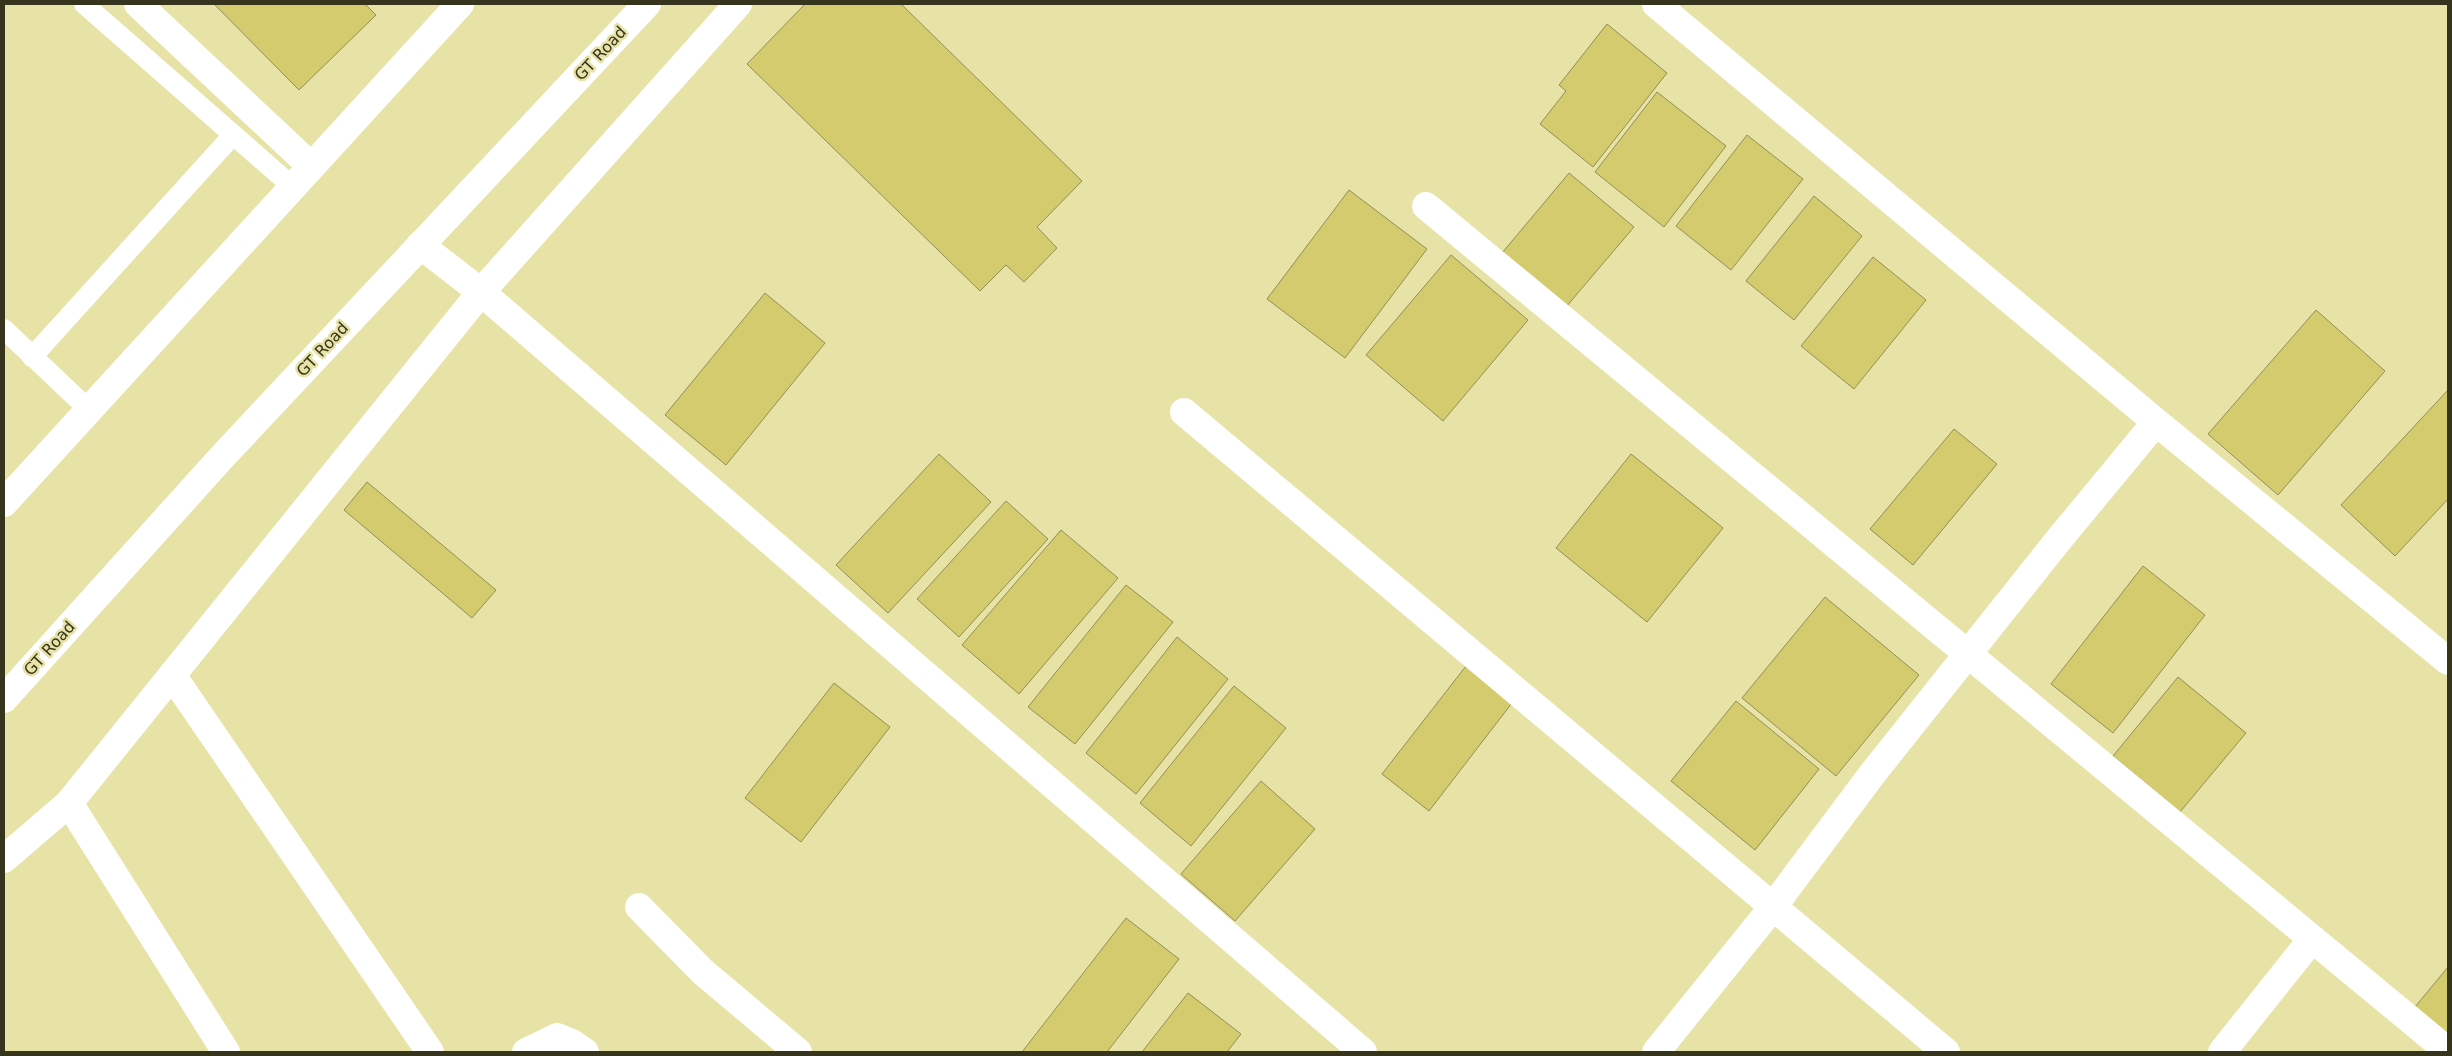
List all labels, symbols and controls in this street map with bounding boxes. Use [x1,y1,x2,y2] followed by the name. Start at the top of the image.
[571,22,630,84] street label: GT Road
[293,318,352,380] street label: GT Road
[20,617,79,680] street label: GT Road

